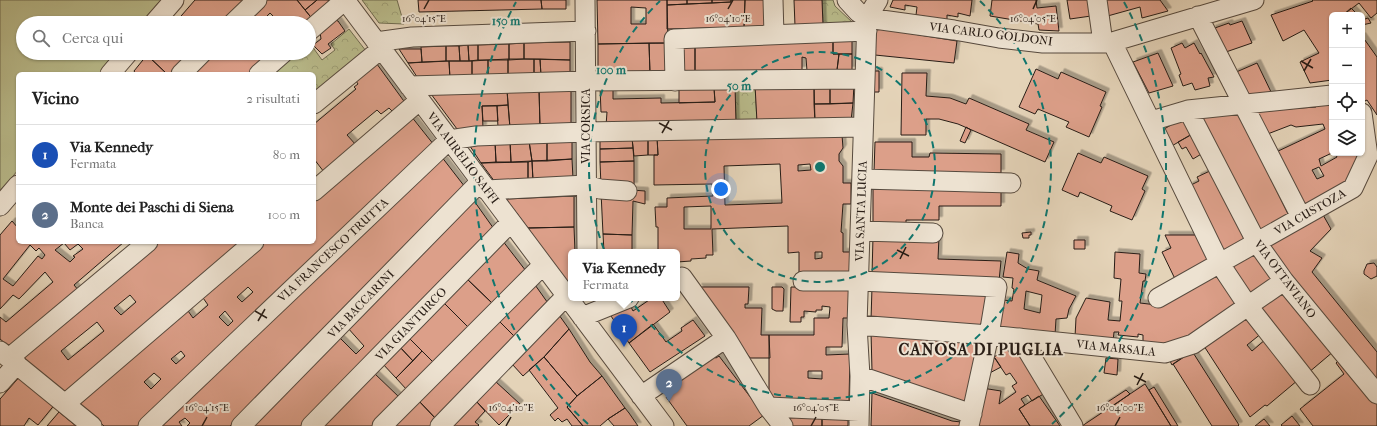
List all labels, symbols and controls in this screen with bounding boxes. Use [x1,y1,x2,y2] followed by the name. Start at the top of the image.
[1329,12,1365,156] map controls
[1329,12,1365,48] button: +
[402,13,446,25] text: 16°04'15"E
[705,13,751,25] text: 16°04'10"E
[1010,13,1056,25] text: 16°04'05"E
[492,14,521,28] text: 150 m
[16,16,316,60] search box
[928,19,1054,49] street label: VIA CARLO GOLDONI
[30,27,52,49] icon: search
[62,29,123,47] text: Cerca qui
[1329,48,1365,84] button: −
[596,63,627,77] text: 100 m
[727,79,752,93] text: 50 m
[1329,84,1365,120] button: locate
[32,88,79,108] text: Vicino
[579,88,593,165] street label: VIA CORSICA
[246,91,300,106] text: 2 risultati
[423,109,502,207] street label: VIA AURELIO SAFFI
[1329,120,1365,156] button: layers
[70,138,153,156] text: Via Kennedy
[43,147,47,162] text: 1
[273,147,300,162] text: 80 m
[70,156,116,171] text: Fermata
[813,160,827,174] centre of rings
[852,160,870,263] street label: VIA SANTA LUCIA
[711,179,731,199] your location
[1271,186,1348,239] street label: VIA CUSTOZA
[274,195,391,306] street label: VIA FRANCESCO TRUTTA
[70,198,234,216] text: Monte dei Paschi di Siena
[42,207,48,222] text: 2
[267,207,300,222] text: 100 m
[70,216,104,231] text: Banca
[1250,236,1319,321] street label: VIA OTTAVIANO
[568,249,680,301] popup
[582,259,666,277] text: Via Kennedy
[324,267,397,342] street label: VIA BACCARINI
[582,277,629,292] text: Fermata
[372,284,449,364] street label: VIA GIANTURCO
[611,314,637,347] pin: 1
[1075,337,1156,359] street label: VIA MARSALA
[898,340,1064,359] district label: CANOSA DI PUGLIA
[656,369,682,402] pin: 2
[185,402,229,414] text: 16°04'15"E
[488,402,534,414] text: 16°04'10"E
[793,402,839,414] text: 16°04'05"E
[1096,402,1144,414] text: 16°04'00"E

